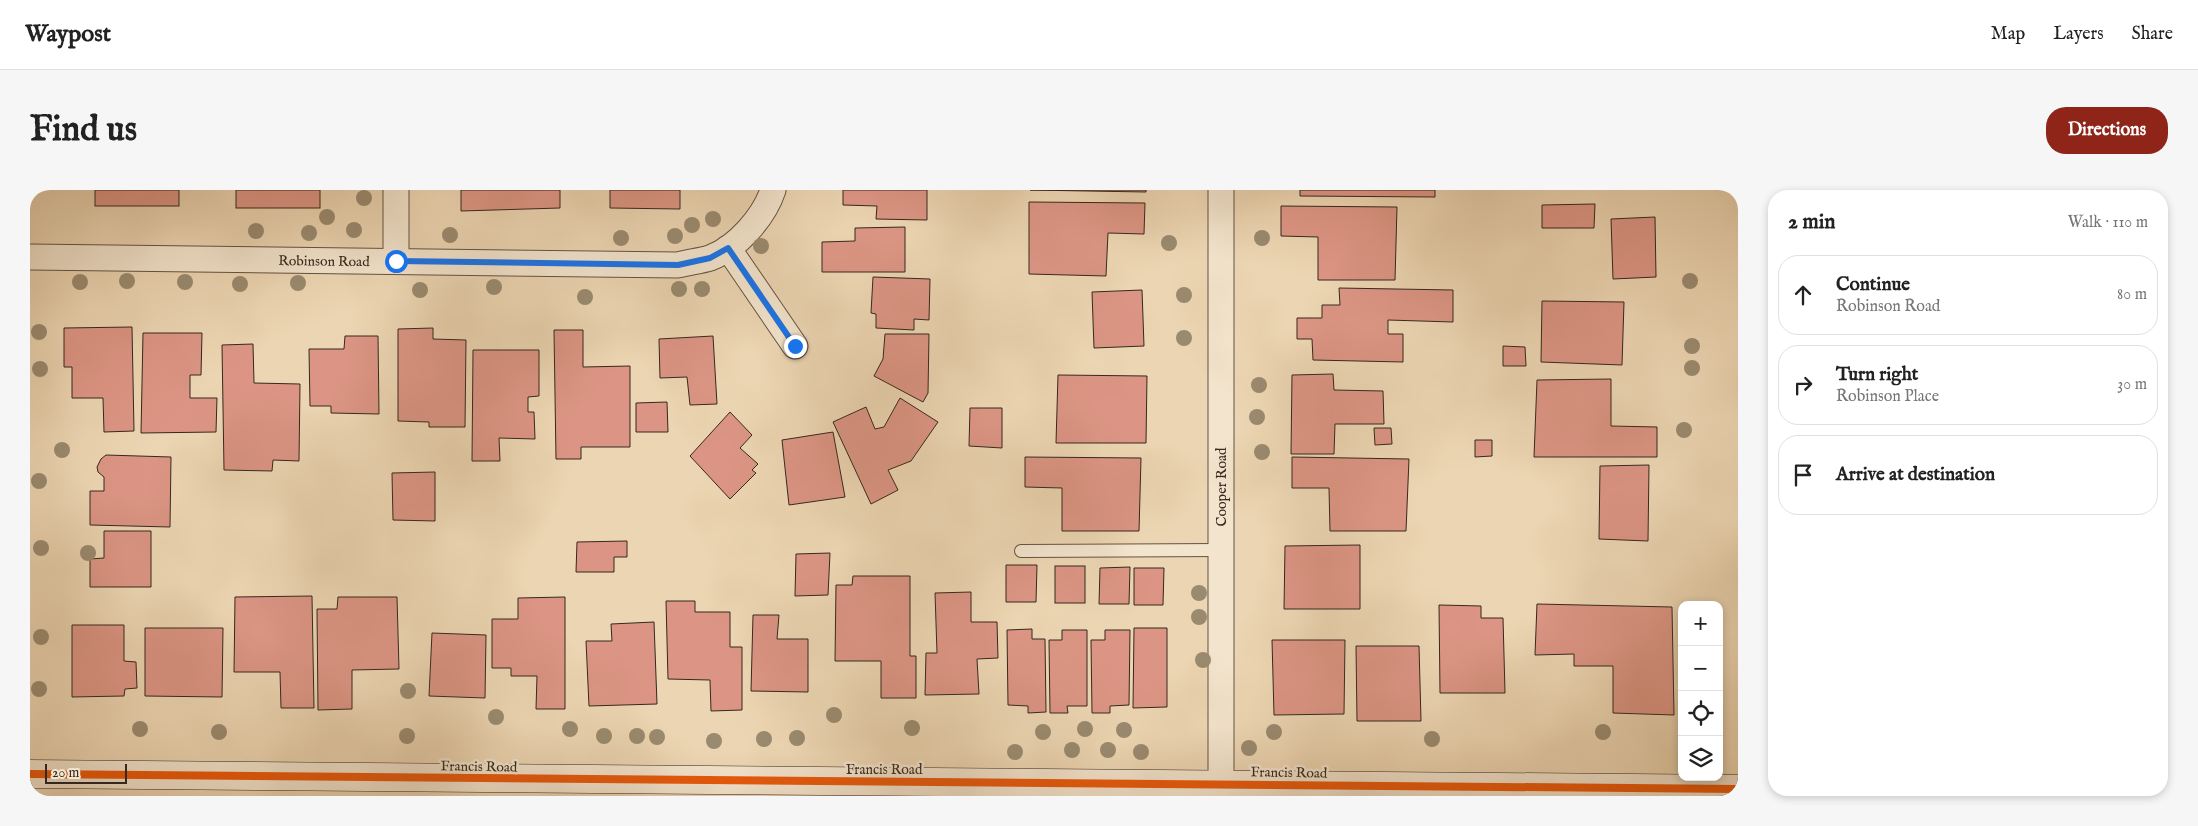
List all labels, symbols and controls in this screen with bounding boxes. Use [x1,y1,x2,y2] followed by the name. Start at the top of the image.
[25,19,111,50] text: Waypost
[1991,23,2025,46] text: Map
[2053,23,2104,46] text: Layers
[2132,23,2173,46] text: Share
[2046,107,2168,154] button: Directions
[30,108,137,153] text: Find us
[1788,209,1835,236] text: 2 min
[2068,213,2148,233] text: Walk · 110 m
[385,250,408,273] route start
[278,252,370,271] street label: Robinson Road
[1836,273,1910,297] text: Continue
[1789,281,1817,309] icon: ahead
[2117,285,2147,305] text: 80 m
[1836,297,1940,317] text: Robinson Road
[784,335,807,358] route end
[1836,363,1918,387] text: Turn right
[1789,371,1817,399] icon: right
[2117,375,2147,395] text: 30 m
[1836,387,1939,407] text: Robinson Place
[1213,447,1231,526] street label: Cooper Road
[1789,461,1817,489] icon: arrive
[1836,463,1995,487] text: Arrive at destination
[1678,601,1723,781] map controls
[1678,601,1723,646] button: +
[1678,646,1723,691] button: −
[1678,691,1723,736] button: locate
[1678,736,1723,781] button: layers
[440,757,518,777] street label: Francis Road
[45,761,128,784] scale bar
[846,761,923,779] street label: Francis Road
[1250,763,1328,783] street label: Francis Road
[52,764,79,782] text: 20 m

